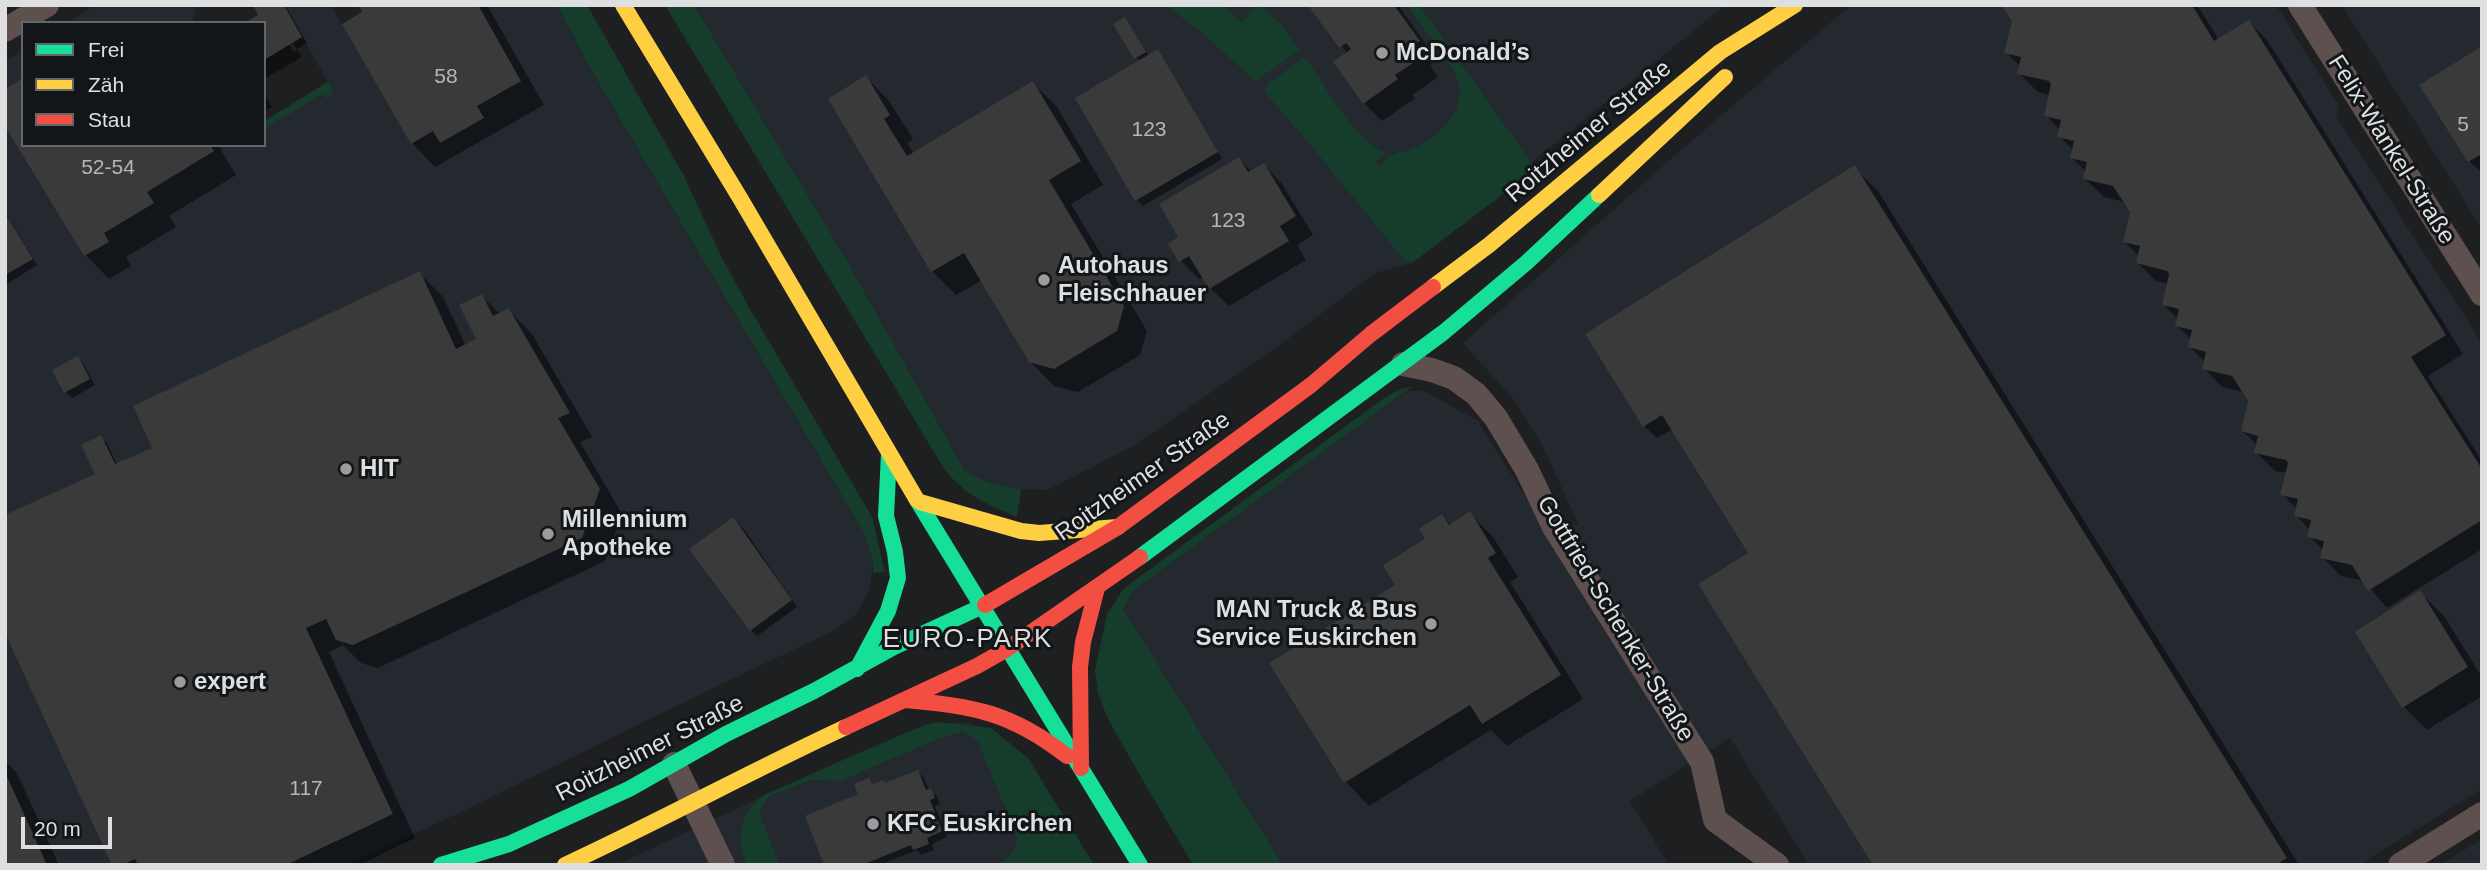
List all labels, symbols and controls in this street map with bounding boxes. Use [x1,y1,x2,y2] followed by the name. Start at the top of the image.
[21,21,266,147] legend
[88,38,124,61] text: Frei
[1396,39,1530,67] place label: McDonald’s
[1374,45,1390,61] marker: McDonald’s
[2321,50,2461,250] street label: Felix-Wankel-Straße
[1501,55,1677,209] street label: Roitzheimer Straße
[434,64,458,90] house number: 58
[88,73,124,96] text: Zäh
[88,108,131,131] text: Stau
[2457,112,2469,138] house number: 5
[1131,117,1167,143] house number: 123
[81,155,135,181] house number: 52-54
[1210,208,1246,234] house number: 123
[1058,252,1206,308] place label: Autohaus Fleischhauer
[1036,272,1052,288] marker: Autohaus Fleischhauer
[1050,406,1236,548] street label: Roitzheimer Straße
[360,455,399,483] place label: HIT
[338,461,354,477] marker: HIT
[1530,491,1700,747] street label: Gottfried-Schenker-Straße
[562,506,687,562] place label: Millennium Apotheke
[540,526,556,542] marker: Millennium Apotheke
[1196,596,1417,652] place label: MAN Truck & Bus Service Euskirchen
[1423,616,1439,632] marker: MAN Truck & Bus Service Euskirchen
[884,624,1052,656] district label: EURO-PARK
[194,668,266,696] place label: expert
[172,674,188,690] marker: expert
[551,689,749,809] street label: Roitzheimer Straße
[289,776,323,802] house number: 117
[24,804,116,848] scale bar
[887,810,1072,838] place label: KFC Euskirchen
[865,816,881,832] marker: KFC Euskirchen
[34,817,81,840] text: 20 m

